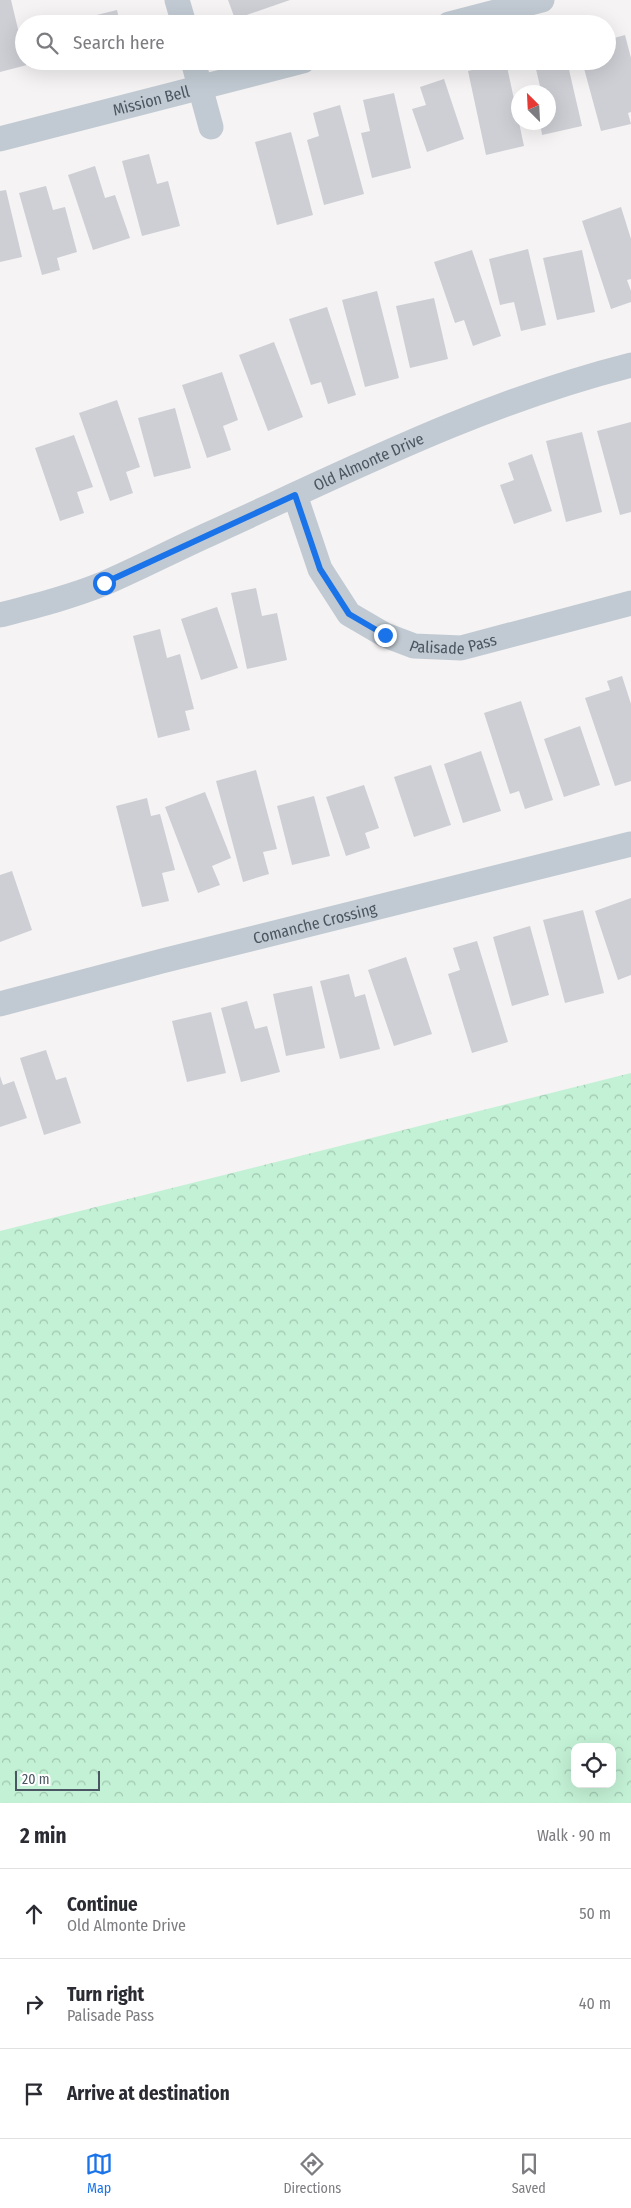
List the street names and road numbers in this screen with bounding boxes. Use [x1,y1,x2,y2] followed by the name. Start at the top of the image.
[111,82,192,120] street label: Mission Bell
[310,429,427,495] street label: Old Almonte Drive
[407,630,499,658] street label: Palisade Pass
[251,899,379,948] street label: Comanche Crossing

